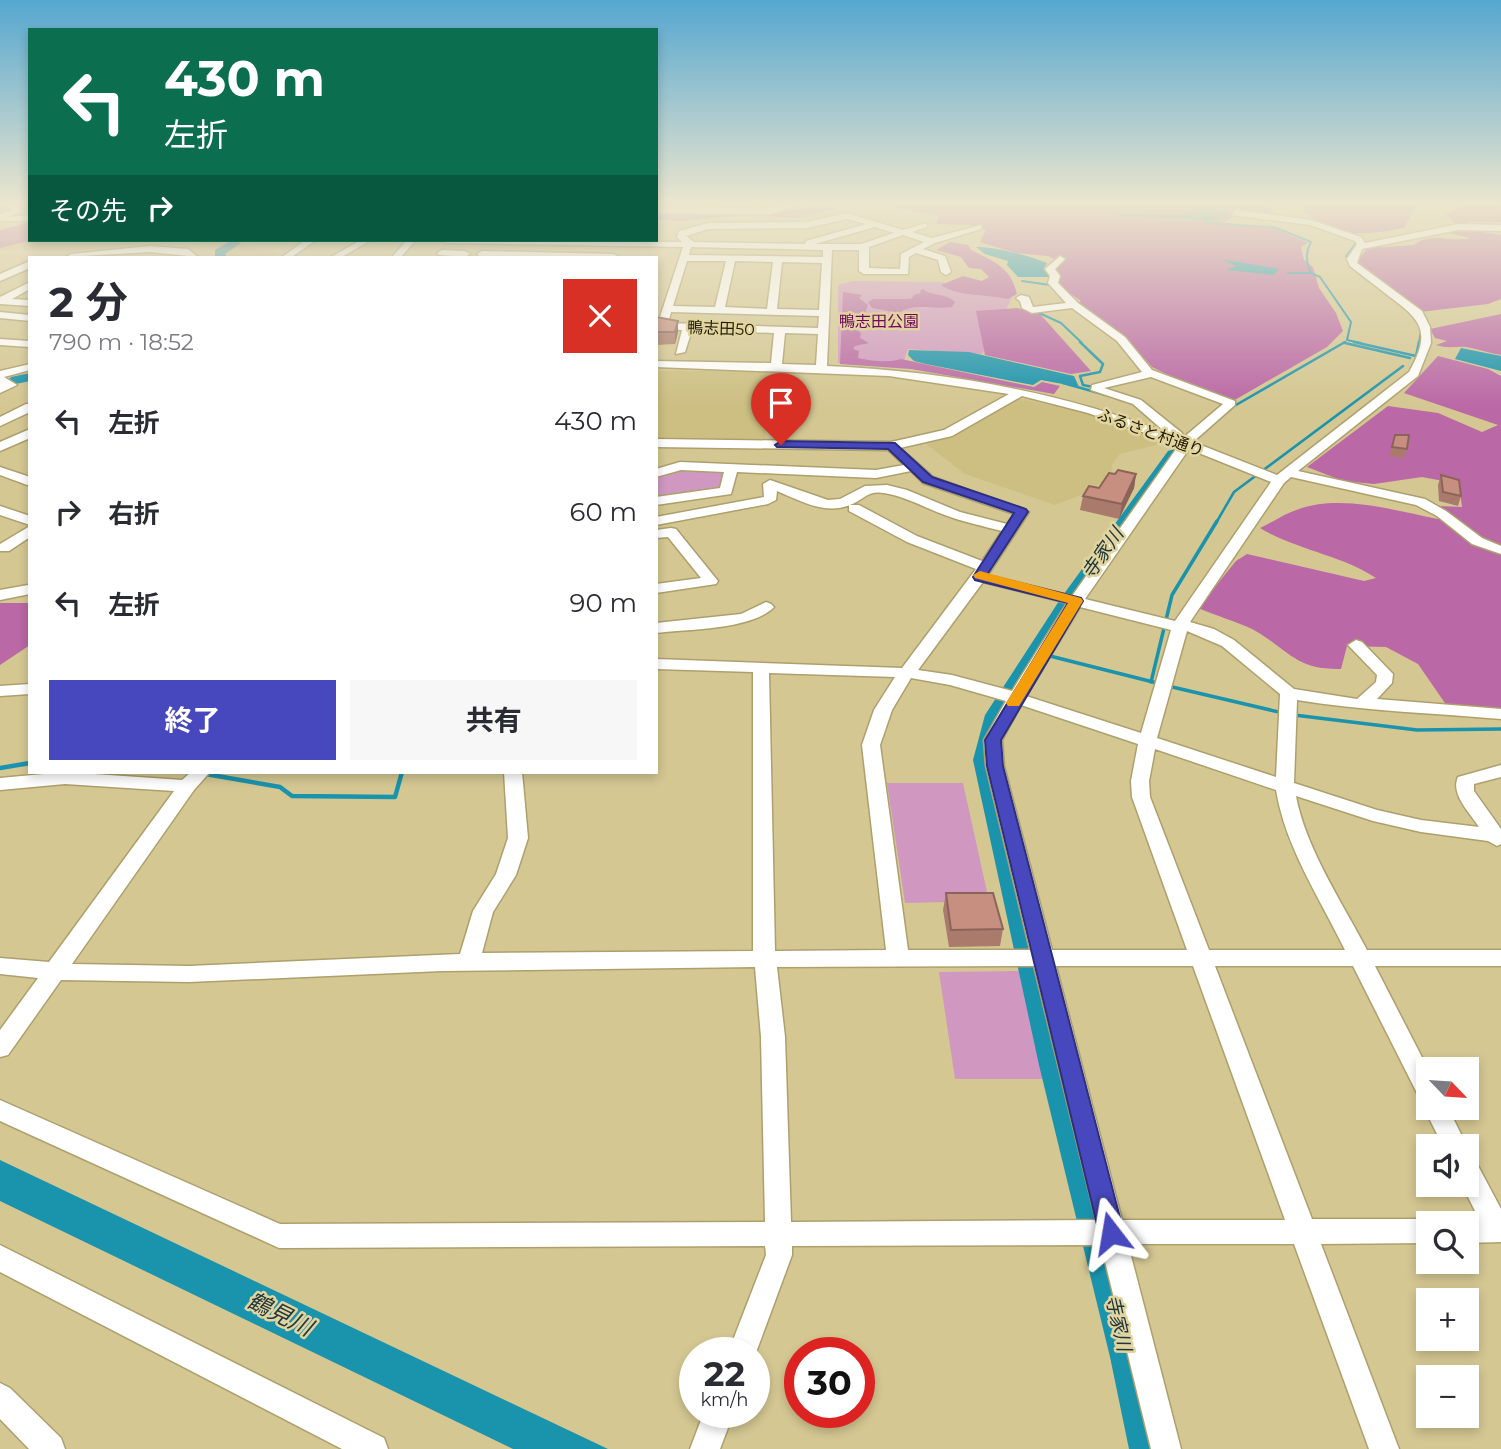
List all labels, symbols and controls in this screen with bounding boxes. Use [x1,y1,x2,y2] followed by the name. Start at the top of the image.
[164,49,325,108] text: 430 m
[49,56,140,147] icon: left
[164,115,228,154] text: 左折
[141,189,179,227] icon: right
[49,195,127,227] text: その先
[49,276,128,328] text: 2 分
[563,279,637,353] button: close
[839,312,919,331] park label: 鴨志田公園
[687,318,755,339] street label: 鴨志田50
[49,328,194,356] text: 790 m · 18:52
[751,373,811,445] pin
[762,384,800,422] icon: arrive
[49,402,87,440] icon: left
[1095,404,1207,461] street label: ふるさと村通り
[554,405,637,437] text: 430 m
[108,407,160,439] text: 左折
[49,493,87,531] icon: right
[570,496,637,528] text: 60 m
[108,498,160,530] text: 右折
[1077,522,1129,583] water label: 寺家川
[49,584,87,622] icon: left
[570,587,637,619] text: 90 m
[108,589,160,621] text: 左折
[49,680,336,760] button: 終了
[350,680,637,760] button: 共有
[1416,1057,1479,1120] north arrow
[1416,1057,1479,1428] map controls
[1416,1134,1479,1197] button: sound
[1074,1196,1148,1270] position arrow
[1416,1211,1479,1274] button: search
[243,1286,320,1343] water label: 鶴見川
[1416,1288,1479,1351] button: +
[1101,1293,1137,1355] water label: 寺家川
[784,1337,875,1428] speed limit sign: 30
[704,1352,745,1395] text: 22
[1416,1365,1479,1428] button: −
[700,1389,749,1411] text: km/h

